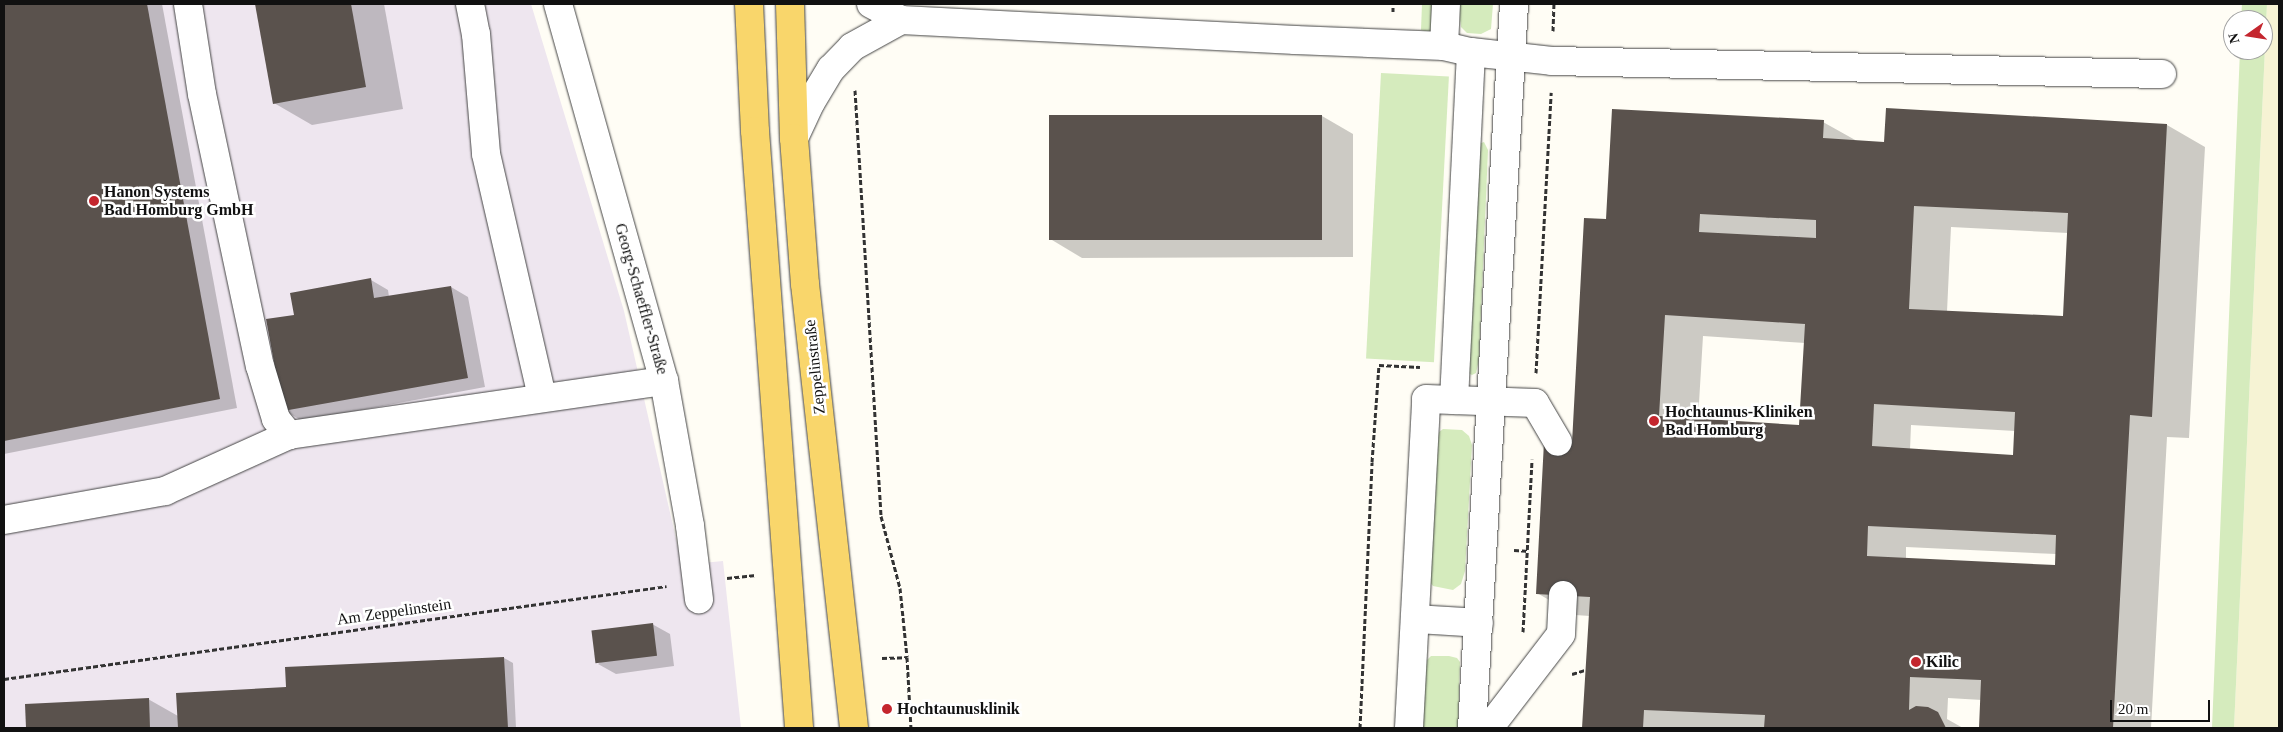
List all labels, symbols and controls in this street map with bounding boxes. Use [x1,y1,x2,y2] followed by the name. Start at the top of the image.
[2223,10,2273,60] north arrow
[2225,32,2242,45] text: N
[104,182,253,220] place label: Hanon Systems Bad Homburg GmbH
[88,195,100,207] marker: Hanon Systems Bad Homburg GmbH
[610,221,672,377] street label: Georg-Schaeffler-Straße
[800,319,830,415] street label: Zeppelinstraße
[1665,402,1813,440] place label: Hochtaunus-Kliniken Bad Homburg
[1647,414,1661,428] marker: Hochtaunus-Kliniken Bad Homburg
[336,594,452,630] street label: Am Zeppelinstein
[1926,652,1959,672] place label: Kilic
[1910,656,1922,668] marker: Kilic
[2113,690,2213,722] scale bar
[897,699,1020,719] place label: Hochtaunusklinik
[2118,701,2148,717] text: 20 m
[881,703,893,715] marker: Hochtaunusklinik

